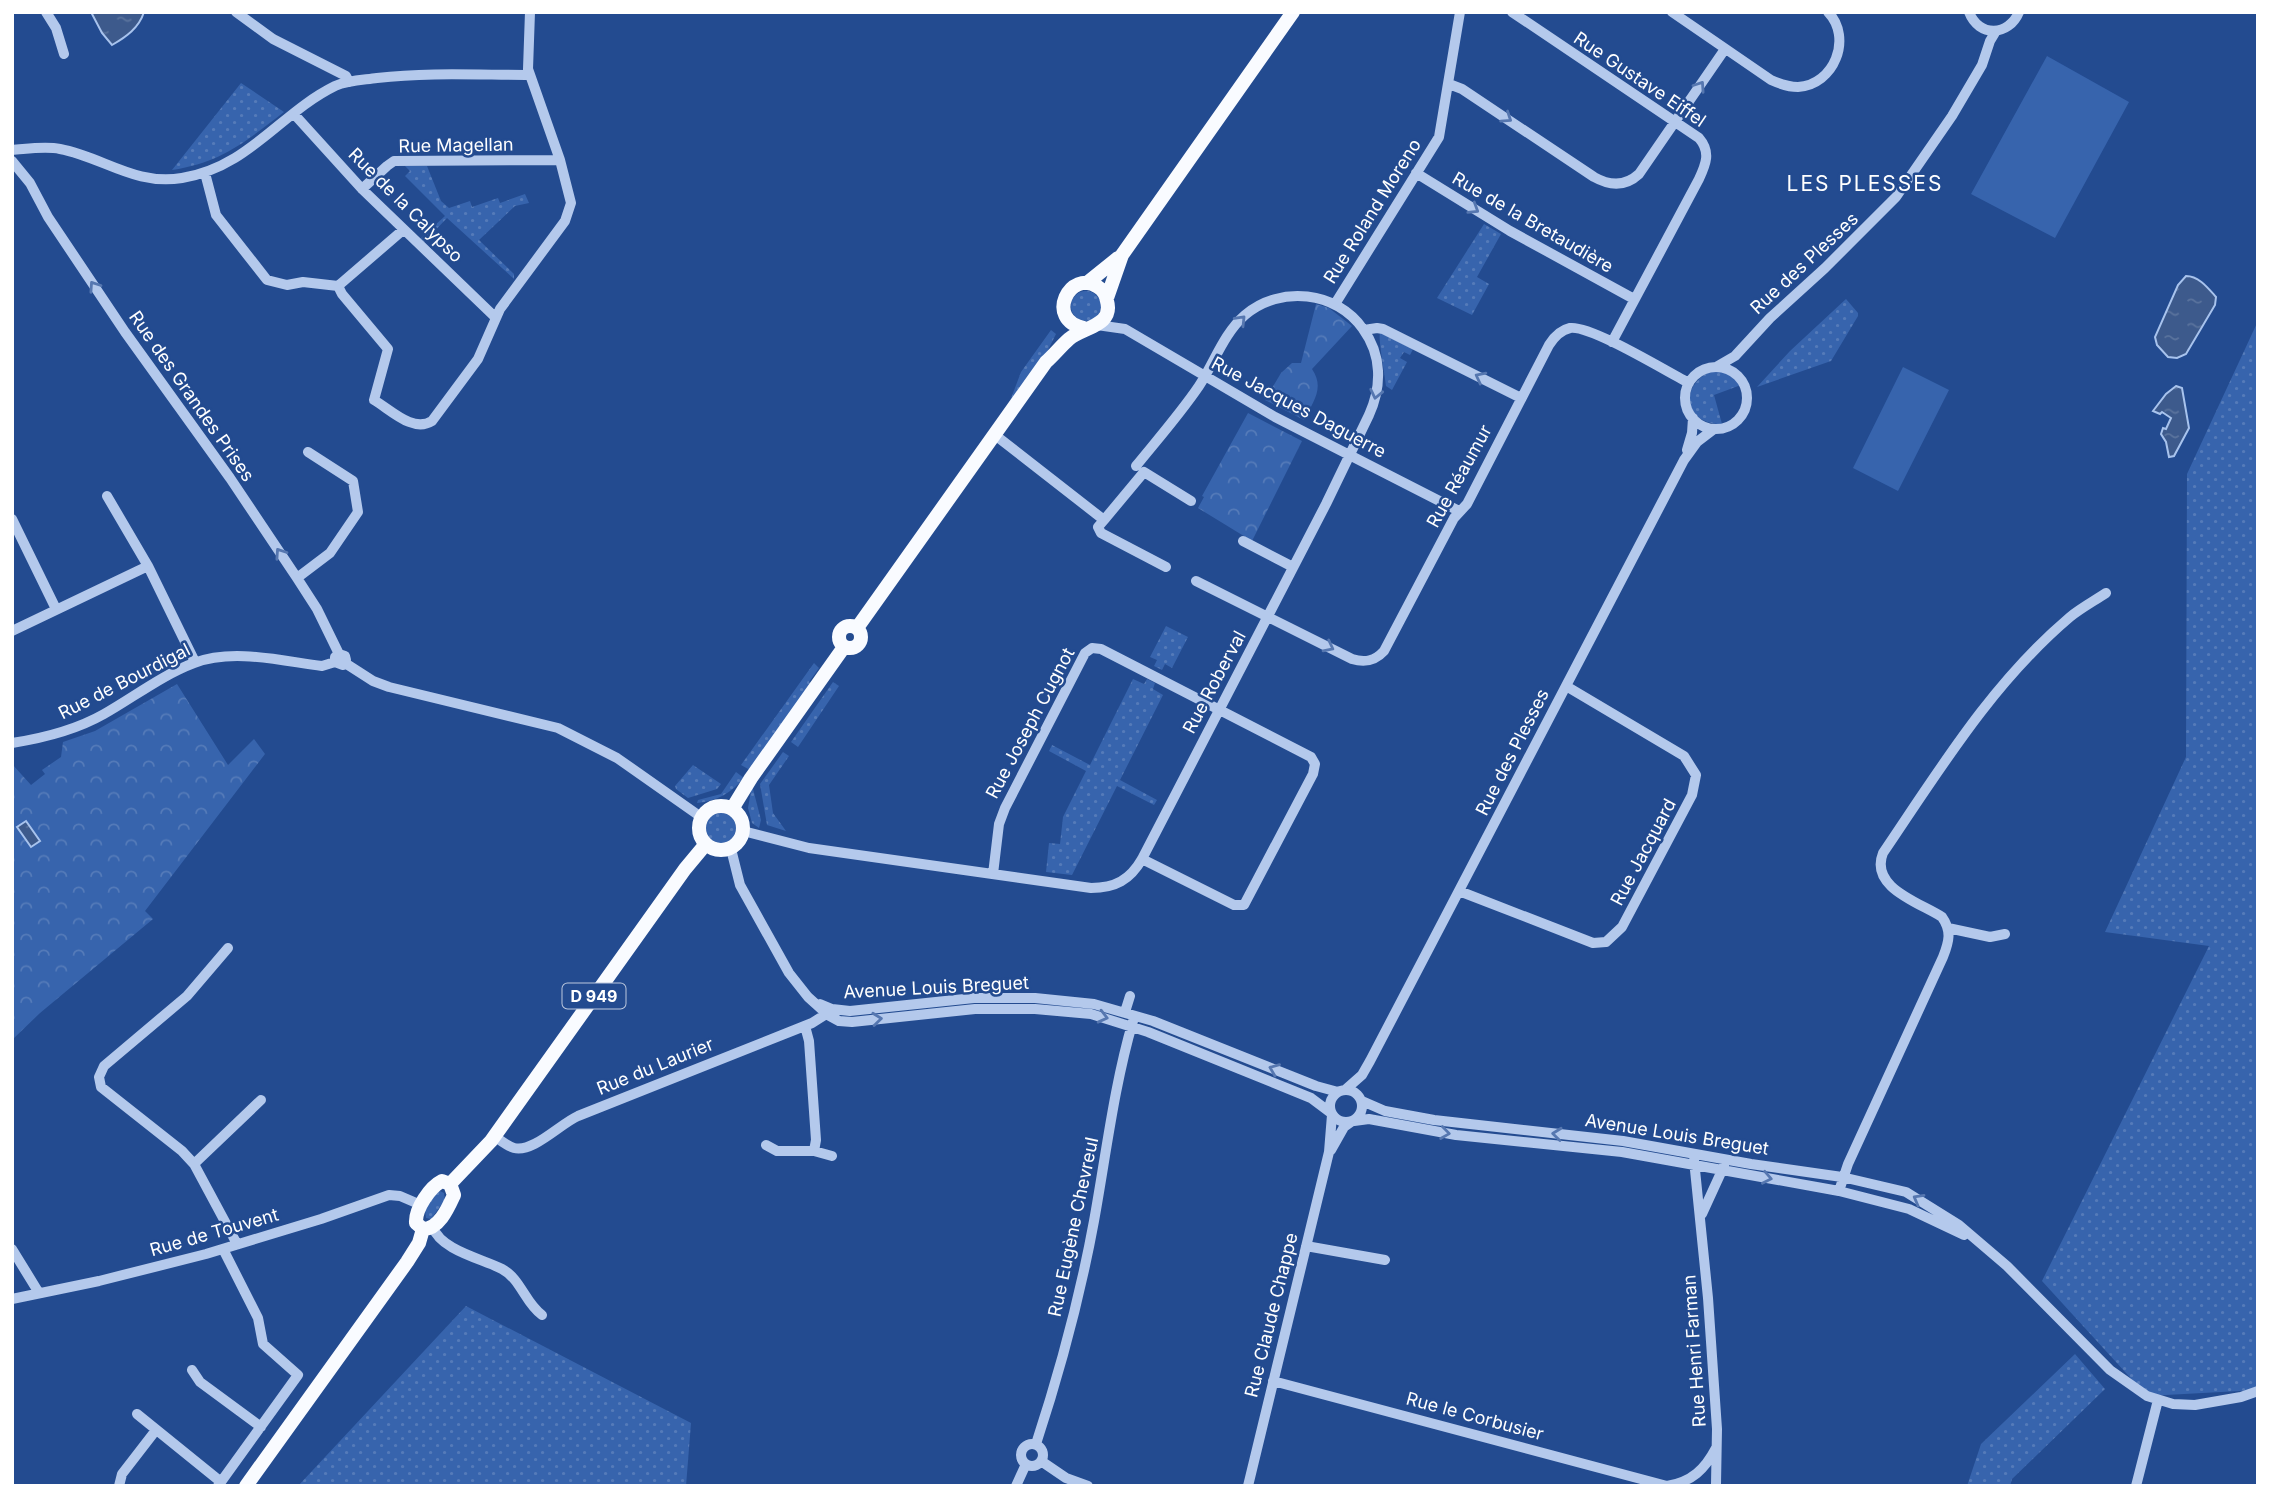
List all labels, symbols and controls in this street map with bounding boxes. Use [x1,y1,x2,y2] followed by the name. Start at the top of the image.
[1570,27,1710,131] street label: Rue Gustave Eiffel
[1692,80,1705,93] one-way arrow
[1499,110,1512,123] one-way arrow
[398,133,514,157] street label: Rue Magellan
[1319,135,1425,287] street label: Rue Roland Moreno
[344,143,468,267] street label: Rue de la Calypso
[1449,167,1617,277] street label: Rue de la Bretaudière
[1787,171,1943,196] district label: LES PLESSES
[1466,201,1479,214] one-way arrow
[1746,208,1862,318] street label: Rue des Plesses
[90,281,102,294] one-way arrow
[125,307,259,485] street label: Rue des Grandes Prises
[1233,315,1246,328] one-way arrow
[1208,352,1390,462] street label: Rue Jacques Daguerre
[1475,372,1487,385] one-way arrow
[1369,388,1384,400] one-way arrow
[1422,421,1496,531] street label: Rue Réaumur
[276,548,288,561] one-way arrow
[1178,627,1250,737] street label: Rue Roberval
[55,639,193,723] street label: Rue de Bourdigal
[1322,639,1334,652] one-way arrow
[981,644,1079,802] street label: Rue Joseph Cugnot
[1471,685,1553,819] street label: Rue des Plesses
[1606,795,1680,909] street label: Rue Jacquard
[843,972,1029,1002] street label: Avenue Louis Breguet
[562,984,626,1008] road number: D 949
[1097,1009,1109,1023] one-way arrow
[871,1012,883,1027] one-way arrow
[594,1033,717,1099] street label: Rue du Laurier
[1269,1064,1281,1078] one-way arrow
[1584,1109,1770,1159] street label: Avenue Louis Breguet
[1439,1125,1451,1140] one-way arrow
[1551,1127,1562,1142] one-way arrow
[1044,1135,1102,1319] street label: Rue Eugène Chevreul
[1761,1169,1773,1184] one-way arrow
[1913,1194,1925,1207] one-way arrow
[147,1204,281,1260] street label: Rue de Touvent
[1240,1230,1302,1400] street label: Rue Claude Chappe
[1678,1274,1710,1428] street label: Rue Henri Farman
[1404,1388,1546,1445] street label: Rue le Corbusier

